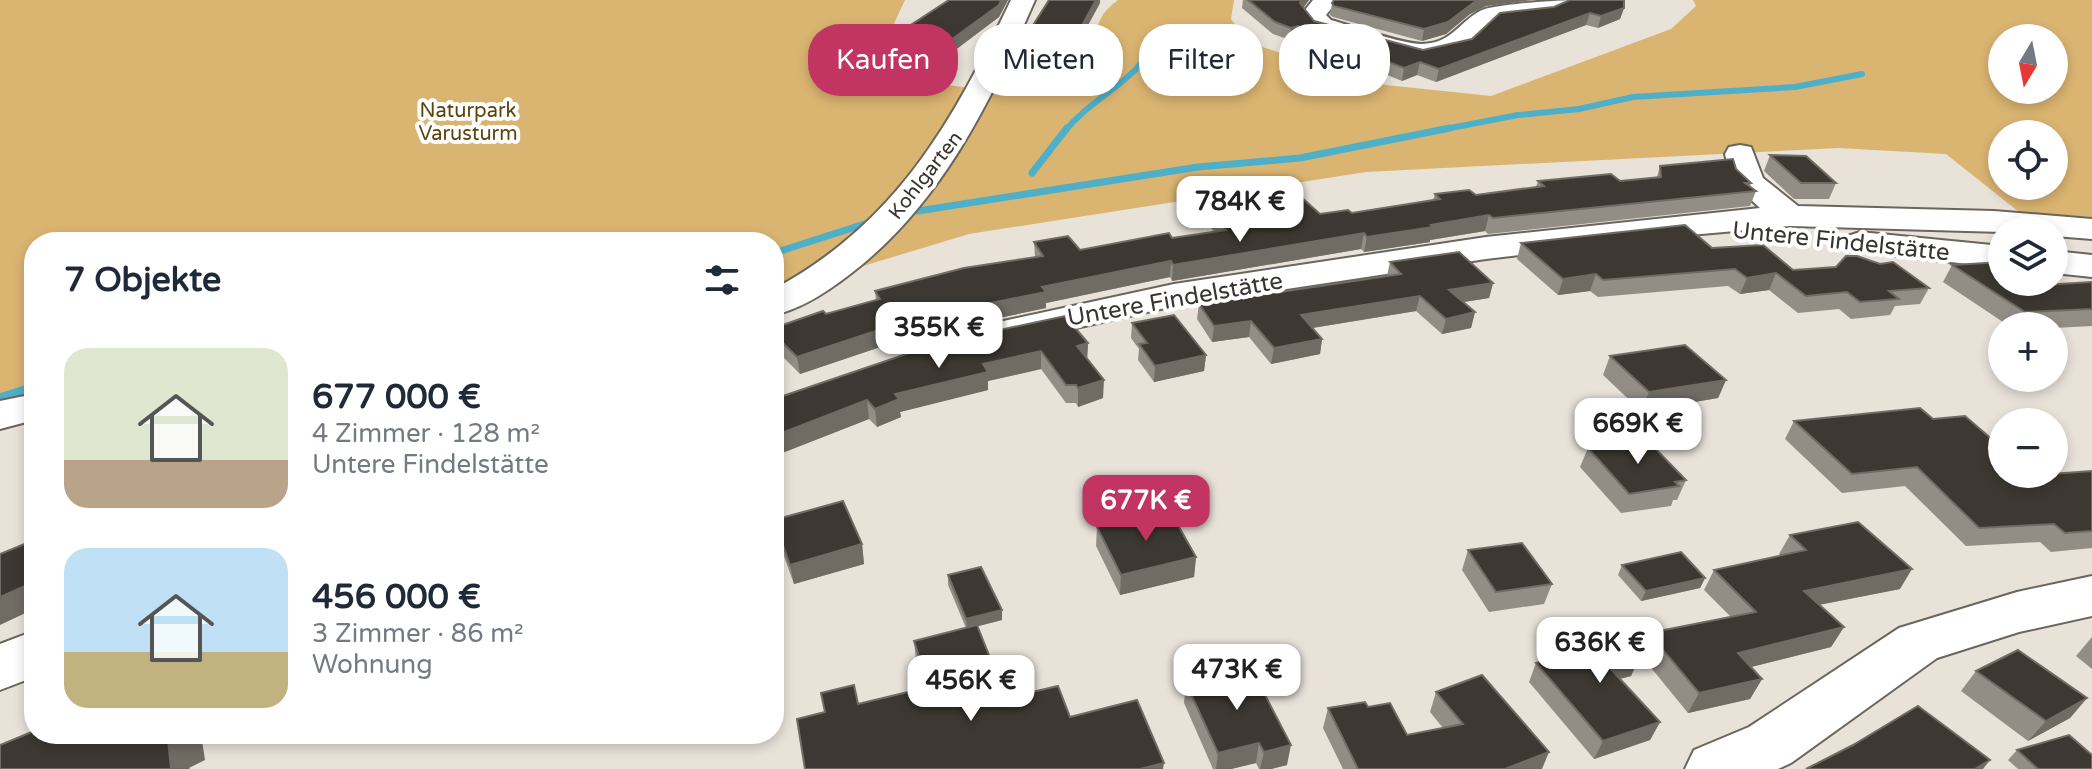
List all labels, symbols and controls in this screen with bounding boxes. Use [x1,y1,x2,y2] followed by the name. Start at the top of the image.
[808,24,958,96] chip: Kaufen
[974,24,1123,96] chip: Mieten
[1139,24,1263,96] chip: Filter
[1279,24,1390,96] chip: Neu
[1988,24,2068,104] north arrow
[1988,24,2068,488] map controls
[418,99,518,146] park label: Naturpark Varusturm
[1988,120,2068,200] button: locate
[884,127,968,224] street label: Kohlgarten
[1175,176,1305,244] pin: 784K €
[1195,186,1285,217] text: 784K €
[1731,216,1951,267] street label: Untere Findelstätte
[1988,216,2068,296] button: layers
[700,258,744,302] icon: filters
[64,260,221,301] text: 7 Objekte
[1065,266,1285,333] street label: Untere Findelstätte
[874,302,1004,370] pin: 355K €
[894,312,984,343] text: 355K €
[1988,312,2068,392] button: +
[312,377,481,418] text: 677 000 €
[128,380,224,476] icon: home
[1573,398,1703,466] pin: 669K €
[1593,408,1683,439] text: 669K €
[1988,408,2068,488] button: −
[312,418,540,449] text: 4 Zimmer · 128 m²
[312,449,549,480] text: Untere Findelstätte
[1081,475,1211,543] pin: 677K €
[1101,485,1191,516] text: 677K €
[312,577,481,618] text: 456 000 €
[128,580,224,676] icon: home
[1535,617,1665,685] pin: 636K €
[312,618,524,649] text: 3 Zimmer · 86 m²
[1555,627,1645,658] text: 636K €
[1172,644,1302,712] pin: 473K €
[312,649,433,680] text: Wohnung
[1192,654,1282,685] text: 473K €
[906,655,1036,723] pin: 456K €
[926,665,1016,696] text: 456K €

